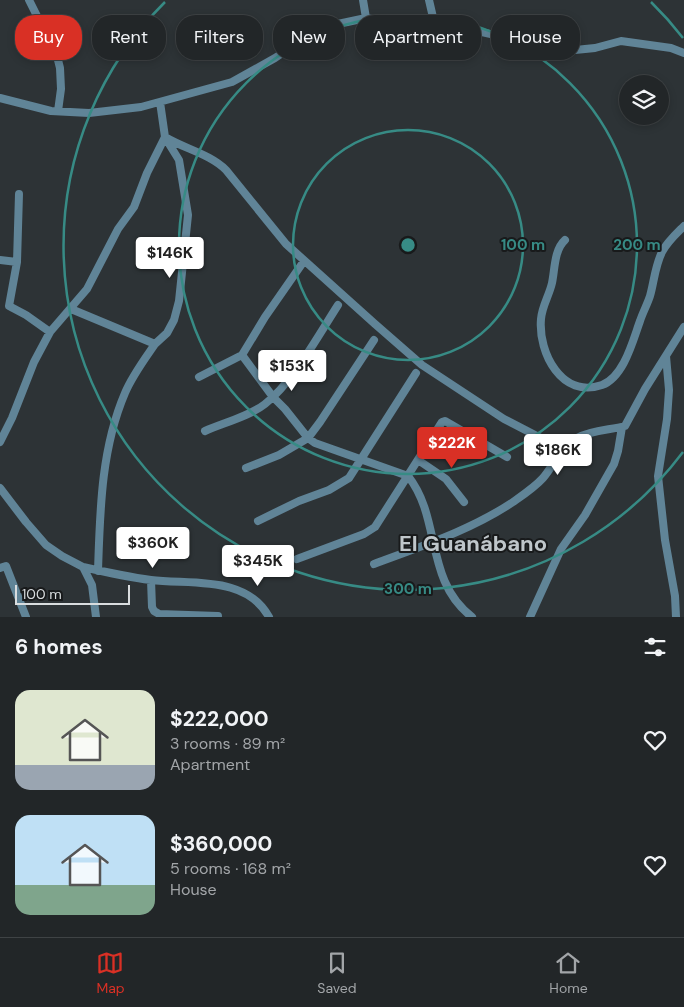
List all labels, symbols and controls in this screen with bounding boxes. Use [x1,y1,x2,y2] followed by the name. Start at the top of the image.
[15,15,82,60] chip: Buy
[92,15,166,60] chip: Rent
[176,15,263,60] chip: Filters
[273,15,345,60] chip: New
[355,15,481,60] chip: Apartment
[491,15,580,60] chip: House
[619,75,669,125] map controls
[619,75,669,125] button: layers
[501,235,545,255] text: 100 m
[613,235,661,255] text: 200 m
[135,236,205,279] pin: $146K
[399,236,417,254] centre of rings
[147,242,193,263] text: $146K
[257,350,327,392] pin: $153K
[269,355,315,376] text: $153K
[417,426,487,469] pin: $222K
[428,432,476,453] text: $222K
[523,434,593,476] pin: $186K
[535,439,581,460] text: $186K
[118,526,188,569] pin: $360K
[399,529,547,558] district label: El Guanábano
[127,532,179,553] text: $360K
[223,544,293,587] pin: $345K
[233,550,283,571] text: $345K
[384,579,432,599] text: 300 m
[15,582,130,605] scale bar
[22,585,62,603] text: 100 m
[15,633,103,661] text: 6 homes
[641,633,669,661] icon: filters
[170,705,269,733] text: $222,000
[55,710,115,770] icon: home
[641,726,669,754] icon: heart
[170,733,285,754] text: 3 rooms · 89 m²
[170,754,250,775] text: Apartment
[170,830,272,858] text: $360,000
[55,835,115,895] icon: home
[641,851,669,879] icon: heart
[170,858,291,879] text: 5 rooms · 168 m²
[170,879,217,900] text: House
[96,949,125,997] tab: Map
[317,949,357,997] tab: Saved
[549,949,588,997] tab: Home

